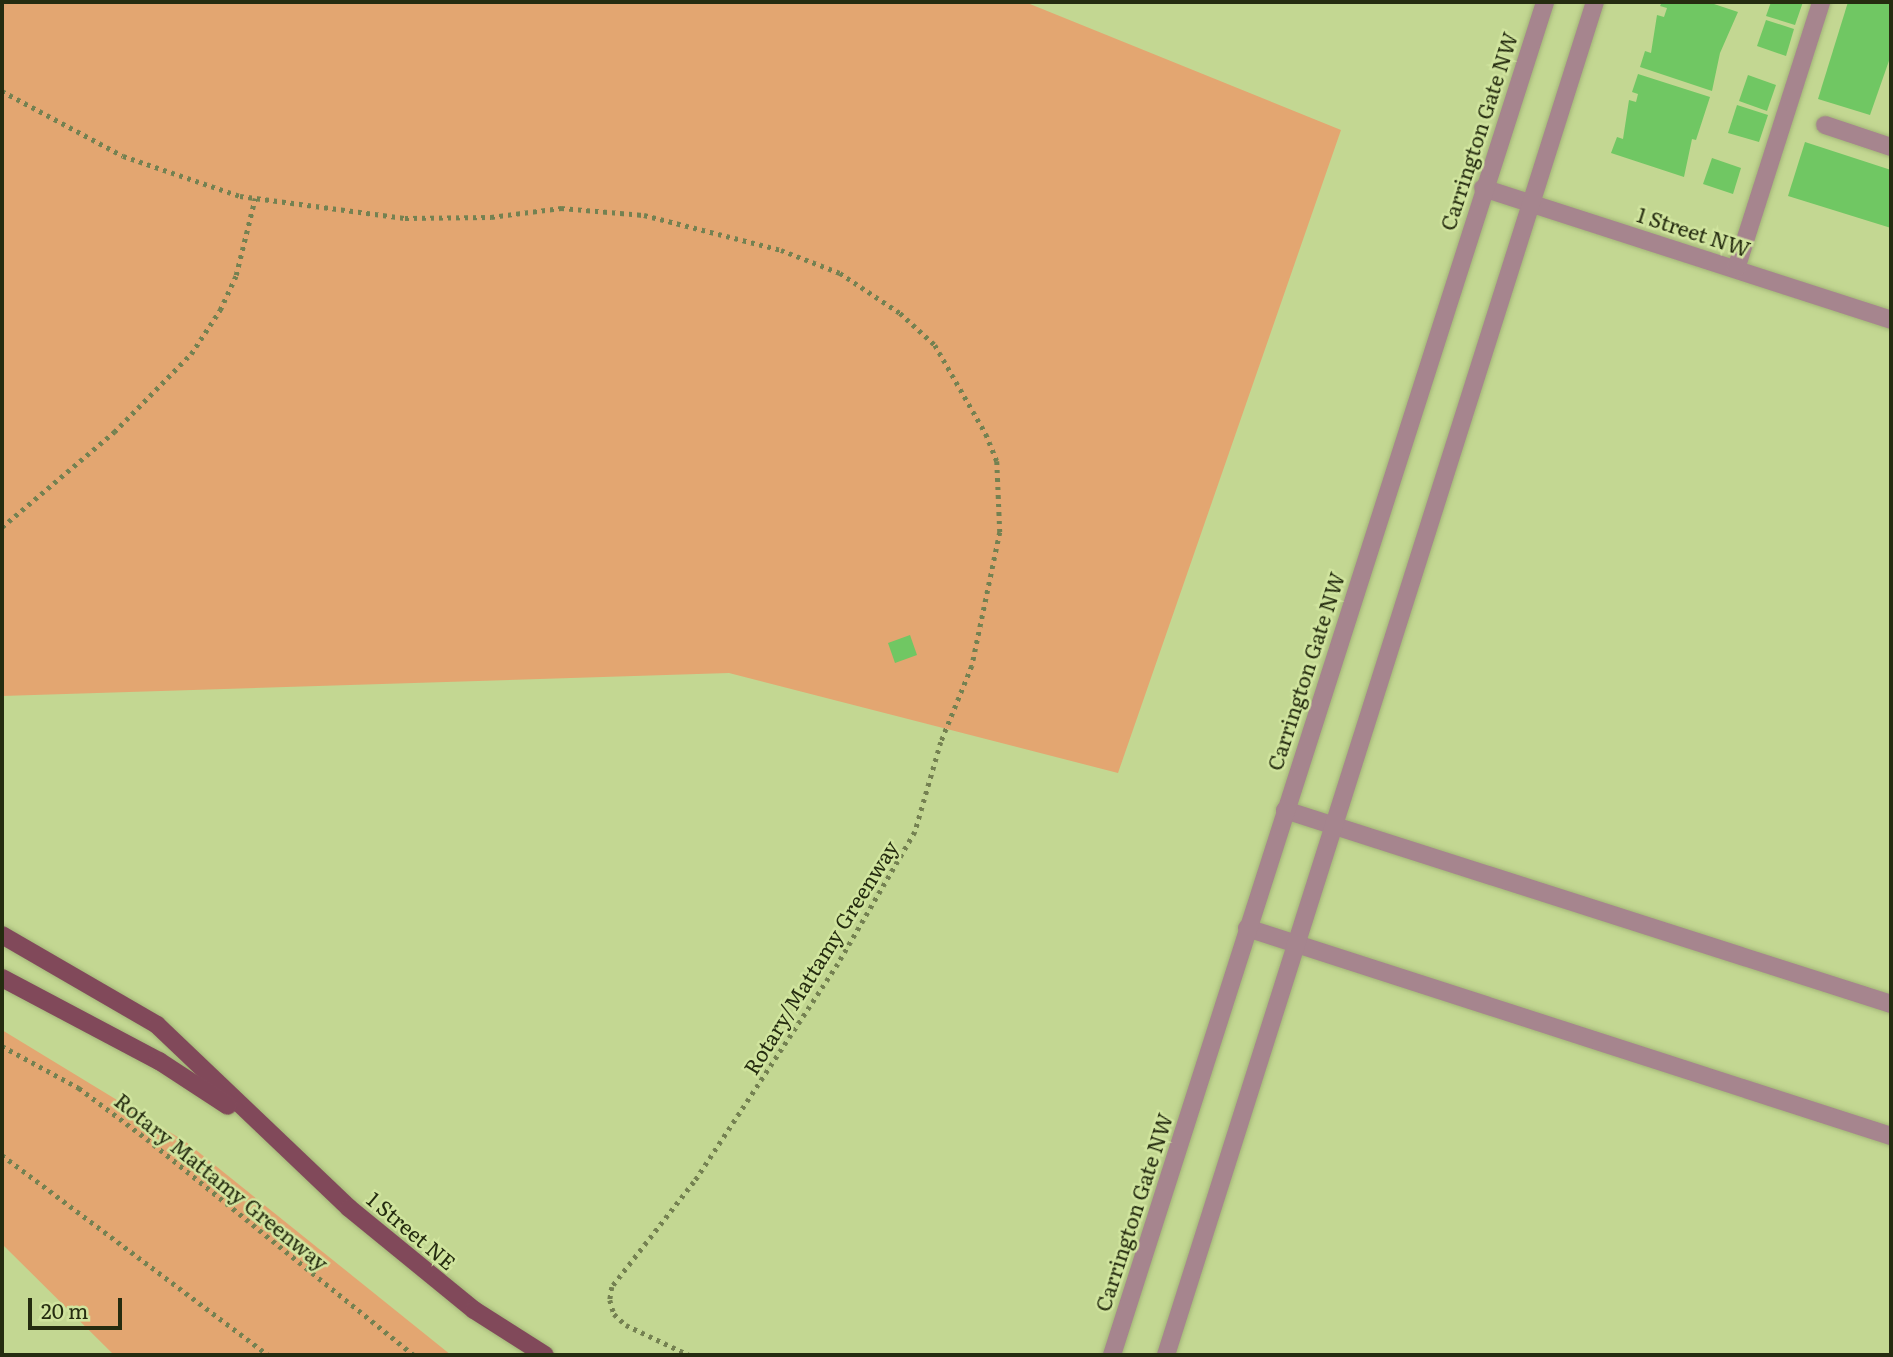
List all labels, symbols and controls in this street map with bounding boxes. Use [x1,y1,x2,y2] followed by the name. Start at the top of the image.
[1434,29,1522,233] street label: Carrington Gate NW
[1634,201,1754,261] street label: 1 Street NW
[1261,569,1349,773] street label: Carrington Gate NW
[737,835,903,1079] street label: Rotary/Mattamy Greenway
[110,1087,334,1275] street label: Rotary Mattamy Greenway
[1089,1110,1177,1314] street label: Carrington Gate NW
[363,1186,461,1274] street label: 1 Street NE
[32,1284,126,1328] scale bar
[41,1294,88,1325] text: 20 m

